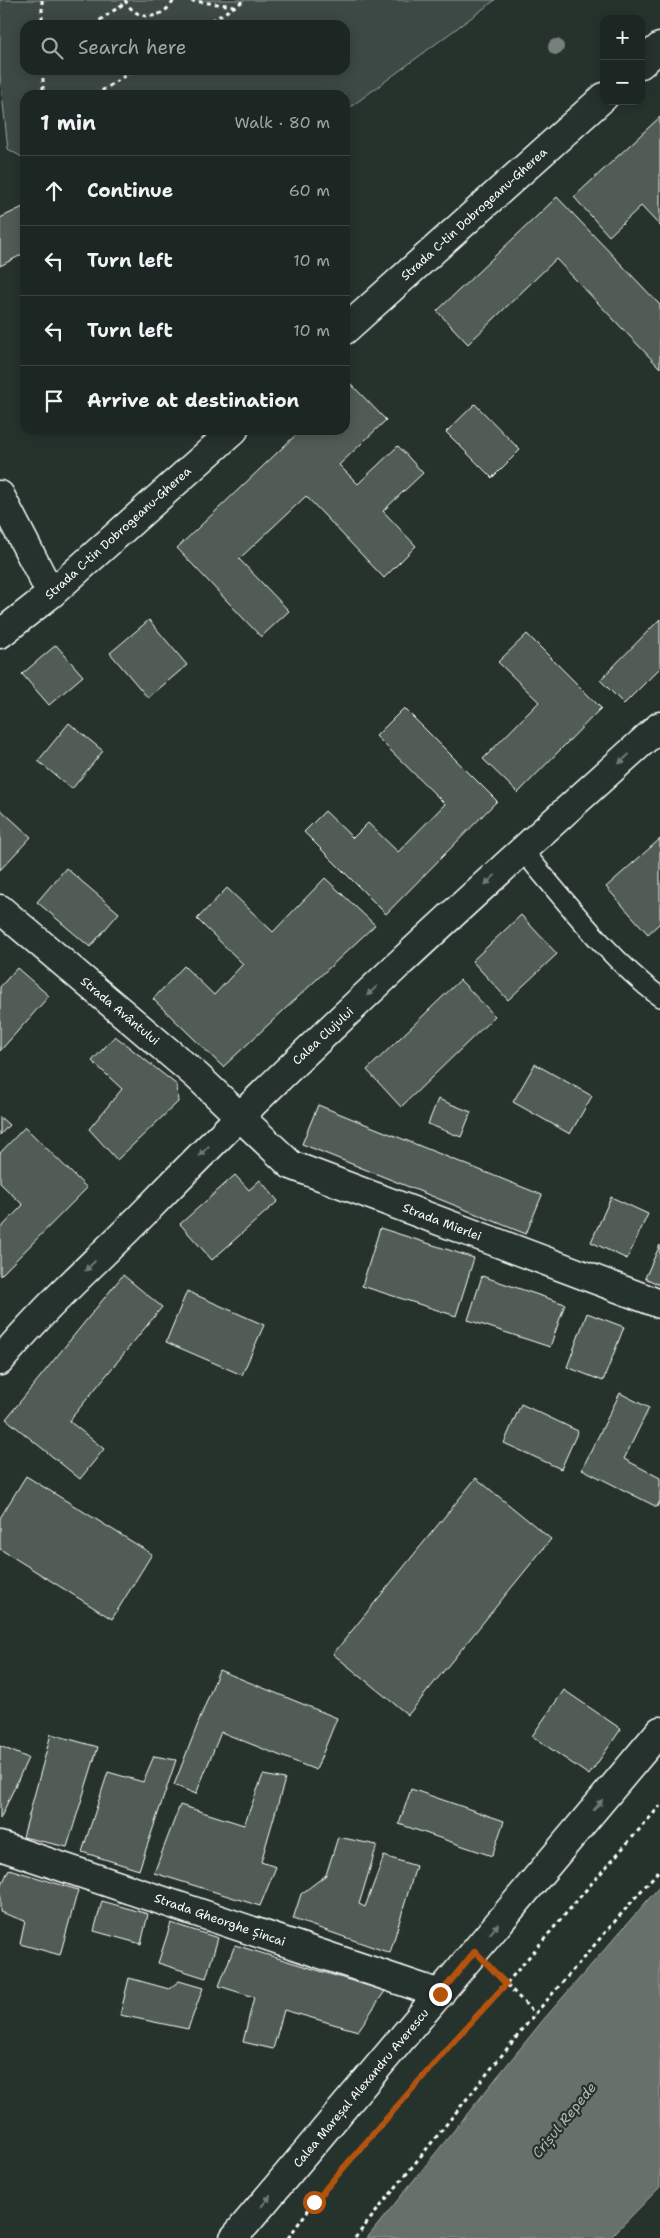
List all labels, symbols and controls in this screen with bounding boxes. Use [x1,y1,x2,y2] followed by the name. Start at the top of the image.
[600,15,645,105] map controls
[600,15,645,60] button: +
[20,20,350,75] search box
[38,34,66,62] icon: search
[78,35,187,60] text: Search here
[600,60,645,105] button: −
[40,109,96,137] text: 1 min
[235,112,330,133] text: Walk · 80 m
[398,144,551,284] street label: Strada C-tin Dobrogeanu-Gherea
[40,177,68,205] icon: ahead
[87,178,173,203] text: Continue
[289,180,330,201] text: 60 m
[40,247,68,275] icon: left
[87,248,173,273] text: Turn left
[293,250,330,271] text: 10 m
[40,317,68,345] icon: left
[87,318,173,343] text: Turn left
[293,320,330,341] text: 10 m
[40,387,68,415] icon: arrive
[87,388,299,413] text: Arrive at destination
[42,463,195,603] street label: Strada C-tin Dobrogeanu-Gherea
[618,753,630,765] one-way arrow
[485,874,497,886] one-way arrow
[77,973,163,1049] street label: Strada Avântului
[366,985,378,997] one-way arrow
[289,1004,357,1068] street label: Calea Clujului
[198,1145,210,1157] one-way arrow
[400,1200,484,1244] street label: Strada Mierlei
[84,1260,96,1272] one-way arrow
[593,1798,604,1811] one-way arrow
[152,1890,288,1950] street label: Strada Gheorghe Șincai
[488,1923,499,1935] one-way arrow
[429,1983,452,2006] route end
[290,2005,432,2171] street label: Calea Mareșal Alexandru Averescu
[528,2078,601,2162] water label: Crișul Repede
[303,2191,326,2214] route start
[260,2194,271,2207] one-way arrow

